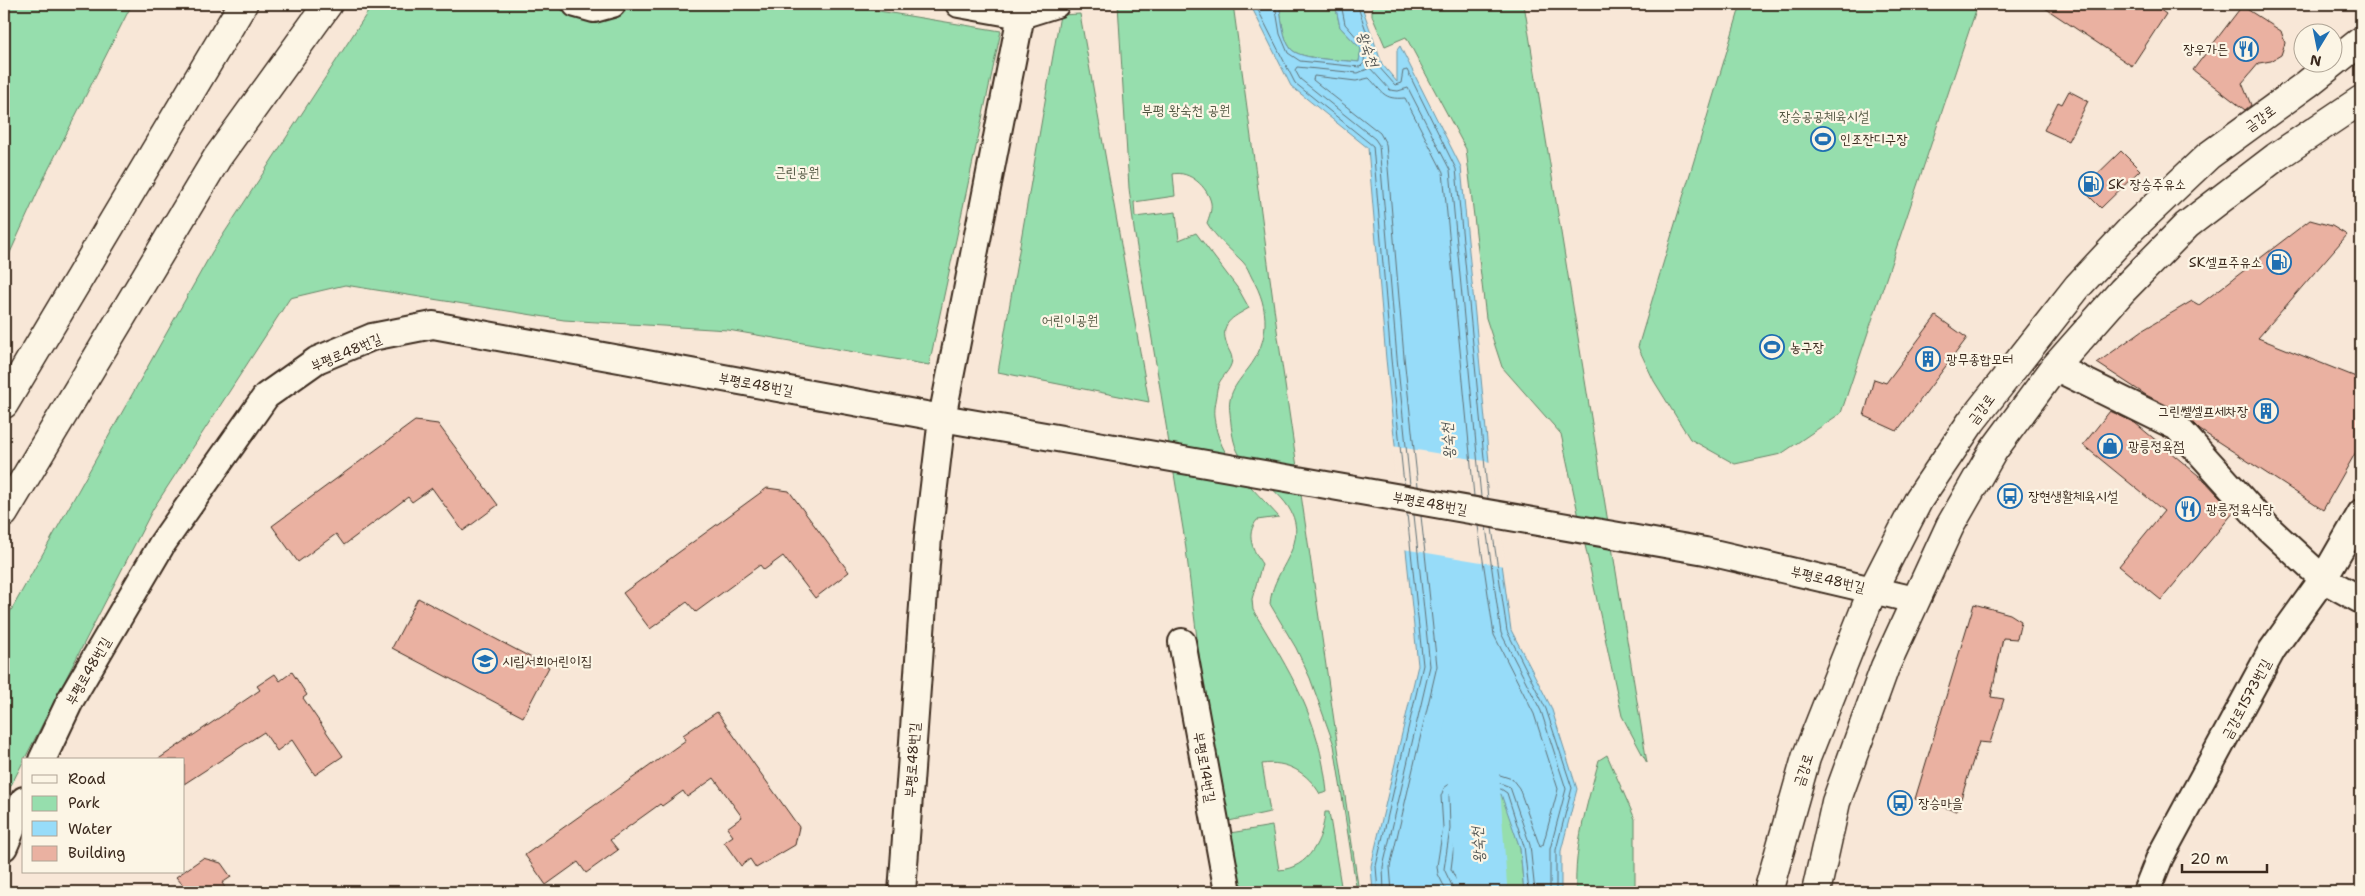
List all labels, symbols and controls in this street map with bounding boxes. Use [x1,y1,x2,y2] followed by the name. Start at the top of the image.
[2292,22,2342,72] north arrow
[1352,29,1384,71] water label: 왕숙천
[2233,36,2259,62] restaurant icon: 장우가든
[2183,40,2228,58] place label: 장우가든
[2309,51,2323,71] text: N
[1142,101,1230,119] park label: 부평 왕숙천 공원
[2241,101,2279,135] street label: 금강로
[1779,107,1869,125] park label: 장승공공체육시설
[1810,126,1836,152] sports icon: 인조잔디구장
[1840,130,1908,148] place label: 인조잔디구장
[774,163,820,181] park label: 근린공원
[2078,171,2104,197] fuel station icon: SK 장승주유소
[2108,175,2186,193] place label: SK 장승주유소
[2266,249,2292,275] fuel station icon: SK셀프주유소
[2189,253,2262,271] place label: SK셀프주유소
[1042,311,1098,329] park label: 어린이공원
[308,329,385,375] street label: 부평로48번길
[1759,334,1785,360] sports icon: 농구장
[1790,338,1825,356] place label: 농구장
[1915,346,1941,372] building icon: 광무종합모터
[1946,350,2014,368] place label: 광무종합모터
[717,369,795,400] street label: 부평로48번길
[1964,390,1998,428] street label: 금강로
[2253,398,2279,424] building icon: 그린쎌셀프세차장
[2158,402,2249,420] place label: 그린쎌셀프세차장
[1437,420,1459,460] water label: 왕숙천
[2097,433,2123,459] shop icon: 광릉정육점
[2128,437,2184,455] place label: 광릉정육점
[1997,483,2023,509] bus stop icon: 장현생활체육시설
[2028,487,2118,505] place label: 장현생활체육시설
[1391,488,1469,519] street label: 부평로48번길
[2175,496,2201,522] restaurant icon: 광릉정육식당
[2206,500,2274,518] place label: 광릉정육식당
[1789,562,1868,596] street label: 부평로48번길
[61,633,115,708] street label: 부평로48번길
[472,648,498,674] school or university icon: 시립서희어린이집
[502,652,592,670] place label: 시립서희어린이집
[2217,655,2275,742] street label: 금강로1573번길
[900,721,924,798] street label: 부평로48번길
[1190,730,1220,804] street label: 부평로14번길
[1789,751,1817,789] street label: 금강로
[22,758,185,874] legend
[68,769,106,789] text: Road
[1887,790,1913,816] bus stop icon: 장승마을
[68,793,100,813] text: Park
[1918,794,1963,812] place label: 장승마을
[68,819,112,839] text: Water
[1467,824,1489,864] water label: 왕숙천
[2182,841,2268,873] scale bar
[68,843,125,863] text: Building
[2190,849,2229,869] text: 20 m

